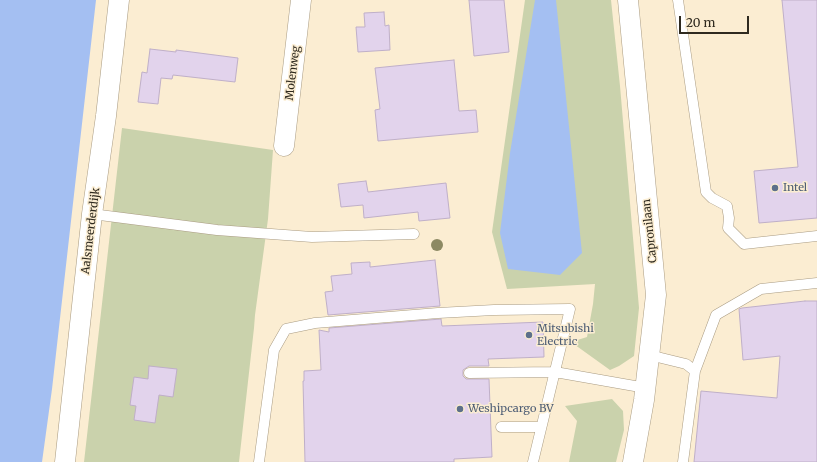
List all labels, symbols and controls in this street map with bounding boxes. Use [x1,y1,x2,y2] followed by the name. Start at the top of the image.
[681,8,751,34] scale bar
[686,15,715,30] text: 20 m
[283,45,303,101] street label: Molenweg
[783,181,807,195] place label: Intel
[770,183,780,193] marker: Intel
[79,187,103,275] street label: Aalsmeerderdijk
[640,198,660,264] street label: Capronilaan
[537,322,594,348] place label: Mitsubishi Electric
[524,330,534,340] marker: Mitsubishi Electric
[468,402,554,416] place label: Weshipcargo BV
[455,404,465,414] marker: Weshipcargo BV

